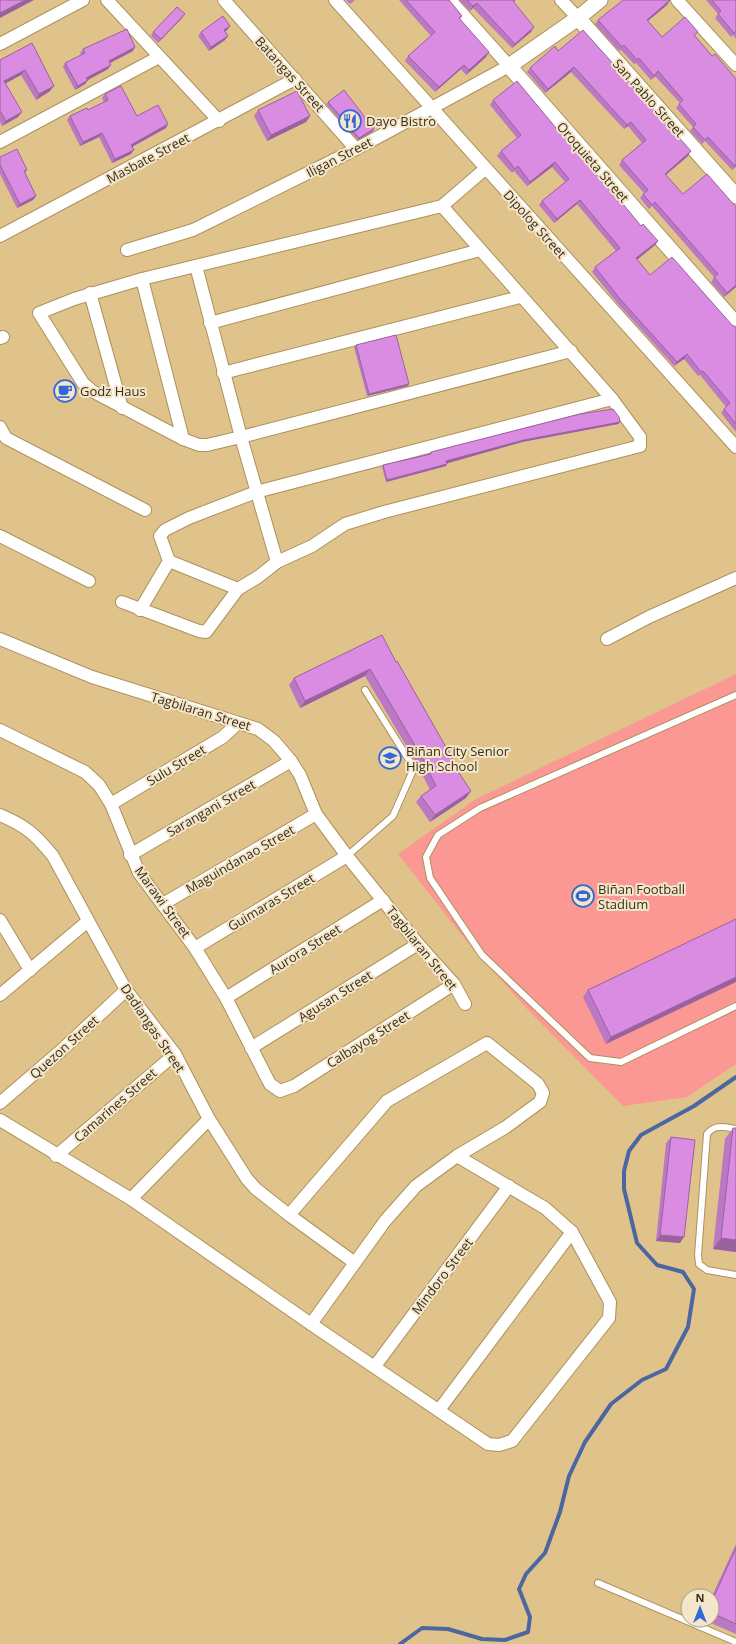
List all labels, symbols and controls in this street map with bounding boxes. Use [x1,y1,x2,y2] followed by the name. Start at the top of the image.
[251,32,329,116] street label: Batangas Street
[609,55,689,141] street label: San Pablo Street
[337,108,363,134] restaurant icon: Dayo Bistro
[366,112,436,130] place label: Dayo Bistro
[553,118,633,206] street label: Oroquieta Street
[103,128,193,188] street label: Masbate Street
[303,132,376,181] street label: Iligan Street
[499,186,571,262] street label: Dipolog Street
[52,378,78,404] cafe icon: Godz Haus
[80,382,146,400] place label: Godz Haus
[149,687,253,735] street label: Tagbilaran Street
[143,740,209,790] street label: Sulu Street
[406,742,510,775] place label: Biñan City Senior High School
[377,745,403,771] school or university icon: Biñan City Senior High School
[163,775,259,841] street label: Sarangani Street
[182,820,298,898] street label: Maguindanao Street
[131,863,195,942] street label: Marawi Street
[224,869,318,935] street label: Guimaras Street
[598,880,685,913] place label: Biñan Football Stadium
[570,883,596,909] sports icon: Biñan Football Stadium
[382,902,462,994] street label: Tagbilaran Street
[266,920,345,978] street label: Aurora Street
[294,966,376,1026] street label: Agusan Street
[117,980,190,1076] street label: Dadiangas Street
[323,1006,413,1072] street label: Calbayog Street
[26,1011,103,1083] street label: Quezon Street
[70,1064,161,1146] street label: Camarines Street
[407,1234,477,1318] street label: Mindoro Street
[680,1588,720,1628] north arrow
[696,1590,704,1605] text: N

